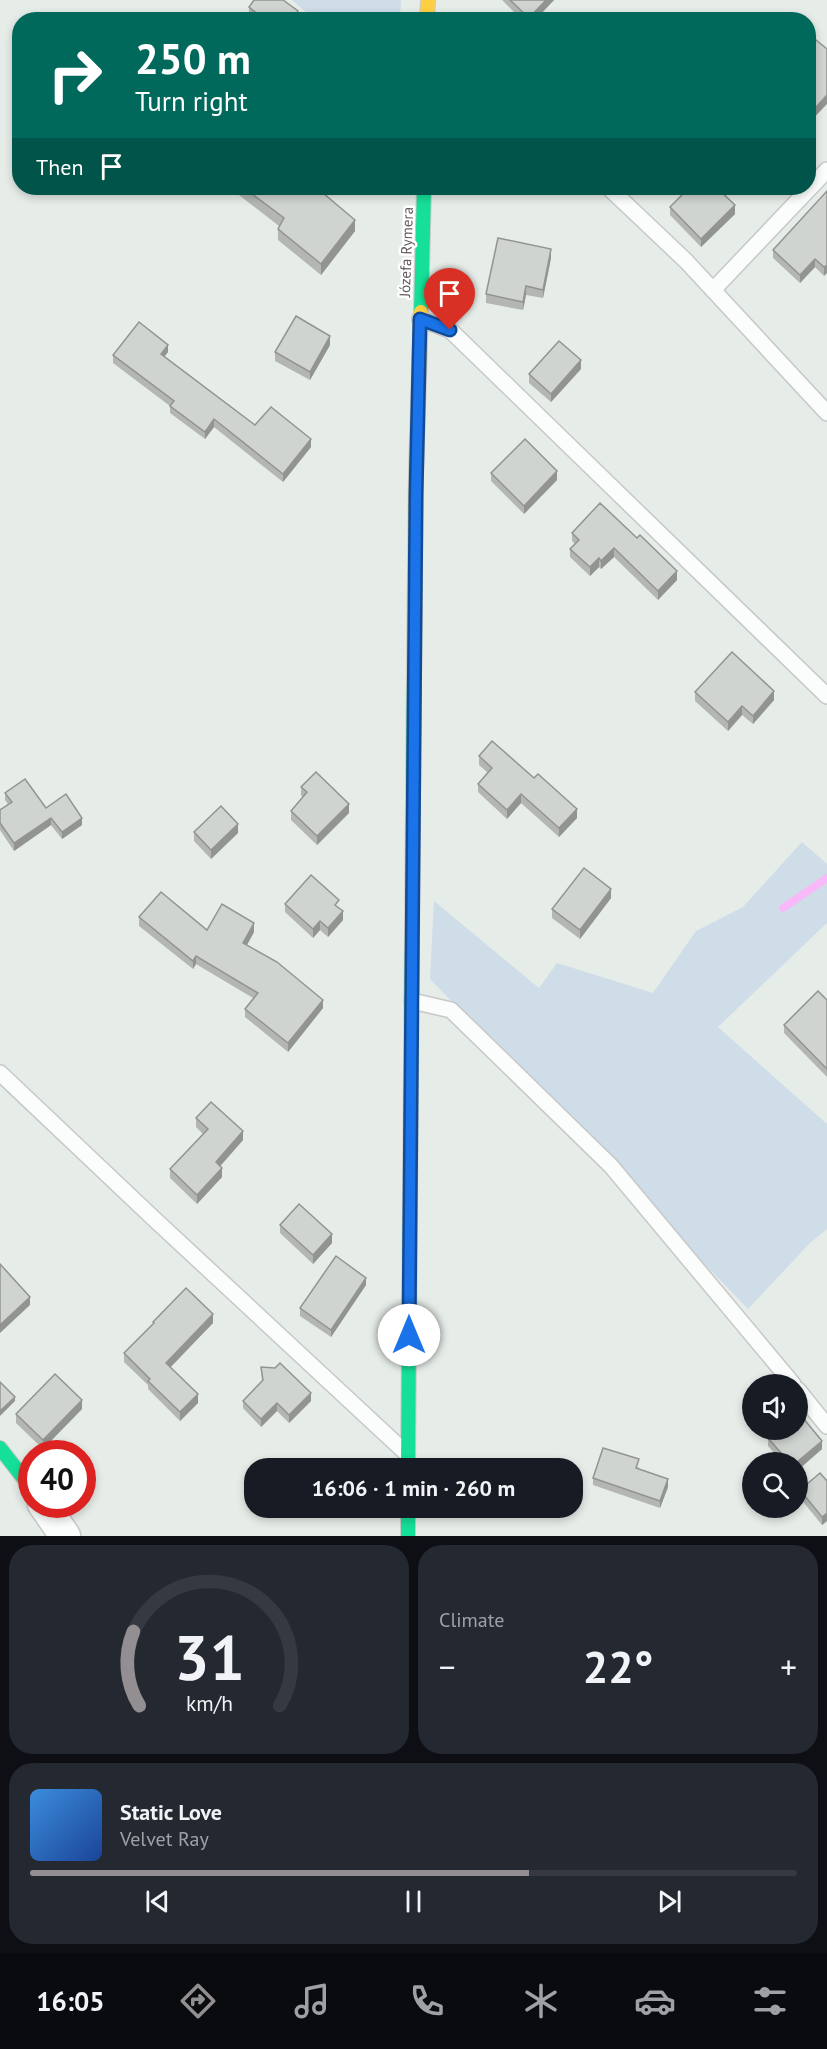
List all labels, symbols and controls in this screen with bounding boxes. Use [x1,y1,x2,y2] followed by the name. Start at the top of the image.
[135,31,251,86] text: 250 m
[36,36,114,114] icon: right
[135,84,248,118] text: Turn right
[95,150,128,183] icon: arrive
[36,153,83,181] text: Then
[395,207,417,298] street label: Józefa Rymera
[424,268,475,330] pin
[433,277,466,310] icon: arrive
[377,1303,441,1367] position arrow
[742,1374,808,1518] map controls
[742,1374,808,1440] button: sound
[18,1440,96,1518] speed limit sign: 40
[742,1452,808,1518] button: search
[312,1474,515,1502] text: 16:06 · 1 min · 260 m
[439,1607,505,1633] text: Climate
[174,1616,244,1697] text: 31
[583,1637,653,1695] text: 22°
[439,1645,456,1688] text: −
[780,1645,797,1688] text: +
[185,1690,232,1718] text: km/h
[120,1798,222,1826] text: Static Love
[120,1826,209,1852] text: Velvet Ray
[141,1885,174,1918] icon: previous
[397,1885,430,1918] icon: pause
[653,1885,686,1918] icon: next
[177,1980,219,2022] icon: directions
[291,1980,333,2022] icon: music
[406,1980,448,2022] icon: phone
[520,1980,562,2022] icon: climate
[634,1980,676,2022] icon: car
[749,1980,791,2022] icon: filters
[36,1984,105,2018] text: 16:05

